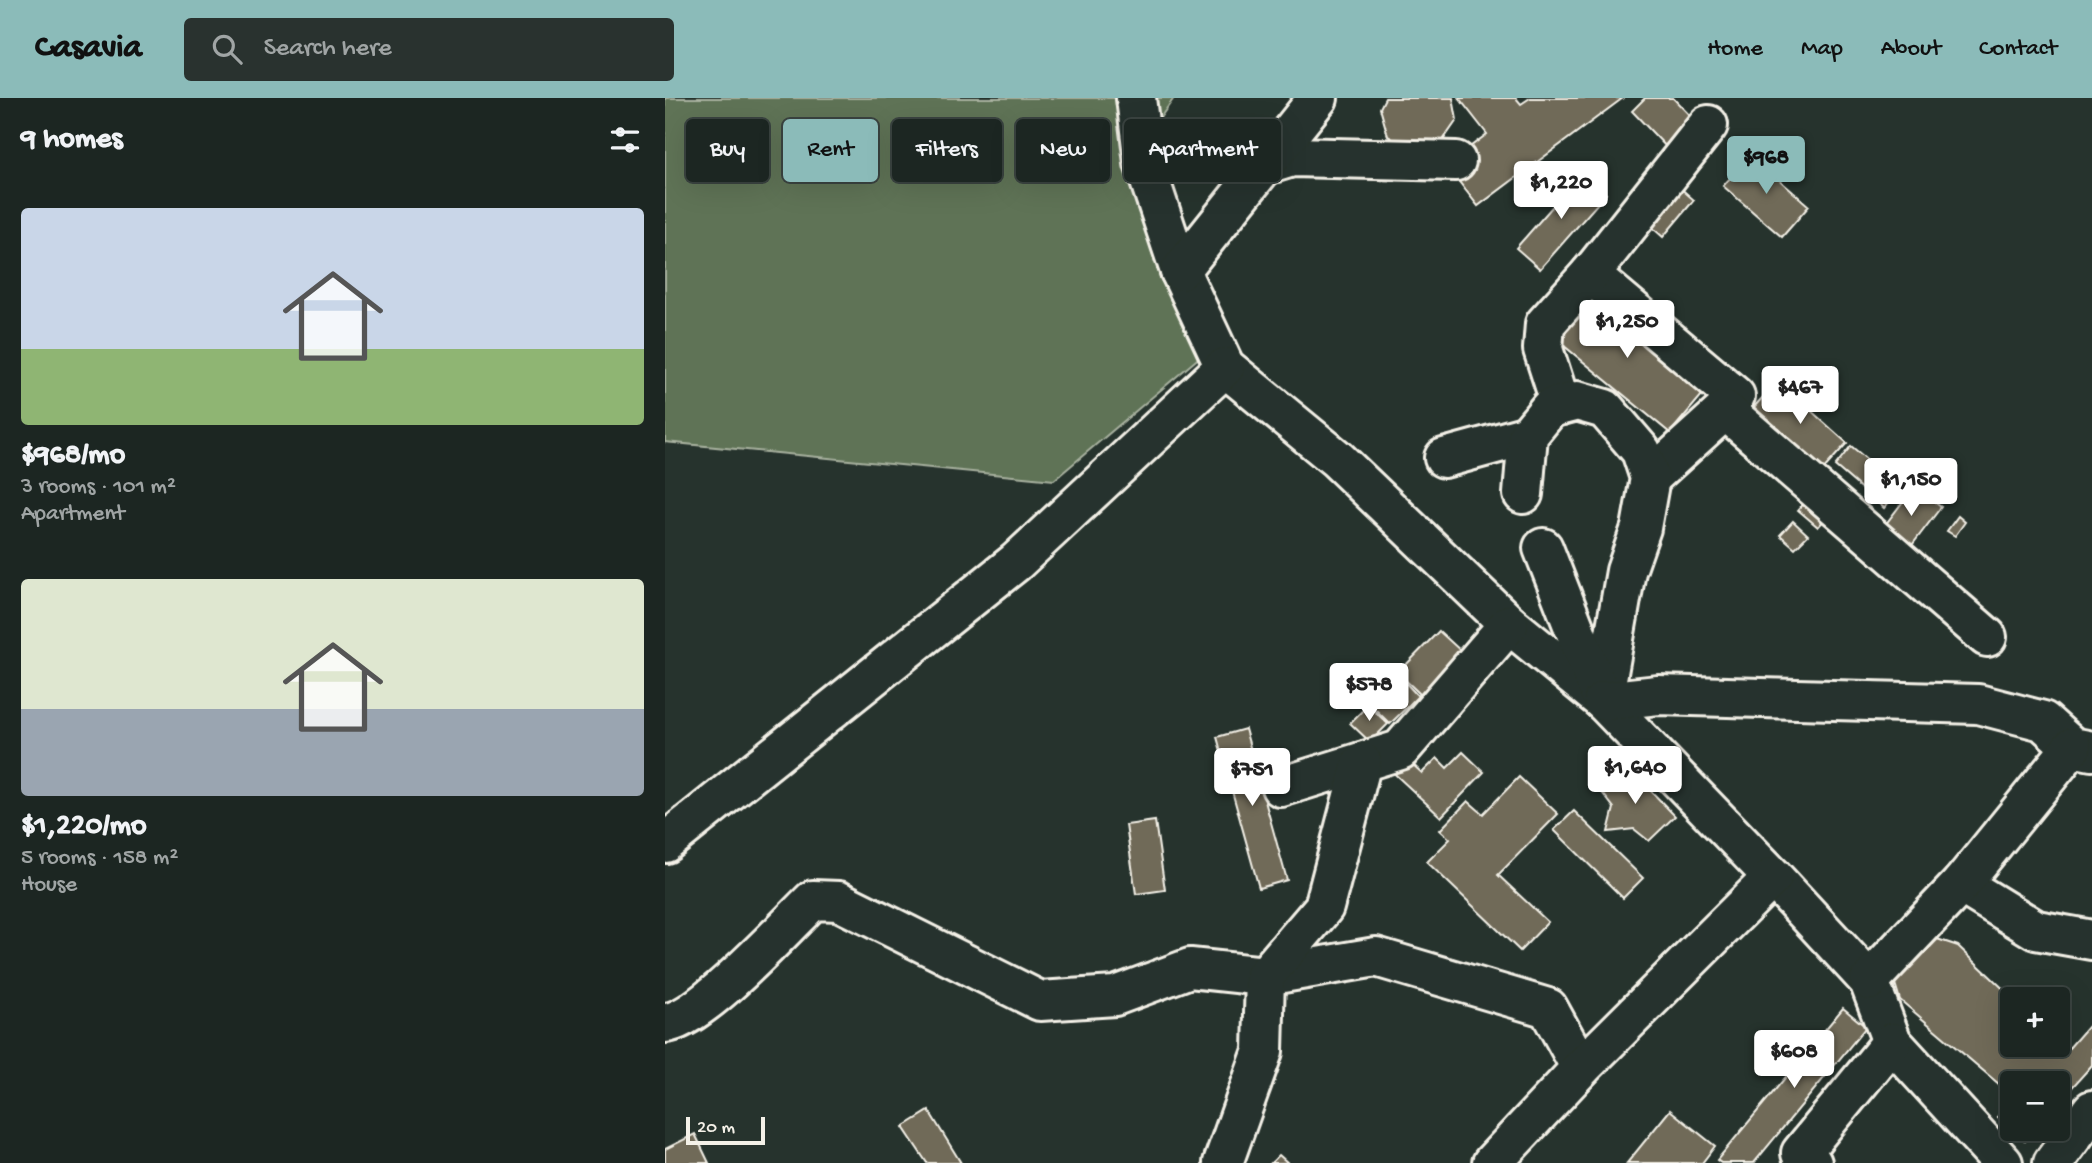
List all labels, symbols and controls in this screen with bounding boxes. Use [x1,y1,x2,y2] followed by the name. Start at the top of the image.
[184,18,674,81] search box
[35,30,142,68] text: Casavia
[208,30,246,68] icon: search
[264,34,392,65] text: Search here
[1707,35,1763,64] text: Home
[1801,35,1843,64] text: Map
[1881,35,1941,64] text: About
[1979,35,2057,64] text: Contact
[686,119,769,182] chip: Buy
[783,119,878,182] chip: Rent
[892,119,1002,182] chip: Filters
[1016,119,1110,182] chip: New
[1124,119,1281,182] chip: Apartment
[606,121,644,159] icon: filters
[21,123,123,158] text: 9 homes
[1725,136,1807,196] pin: $968
[1743,145,1789,172] text: $968
[1504,162,1618,221] pin: $1,220
[1530,170,1592,197] text: $1,220
[270,253,396,379] icon: home
[1570,300,1684,360] pin: $1,250
[1595,309,1659,336] text: $1,250
[1759,366,1841,426] pin: $467
[1778,375,1822,402] text: $467
[21,439,125,474] text: $968/mo
[1854,458,1968,518] pin: $1,150
[1880,467,1942,494] text: $1,150
[21,474,176,501] text: 3 rooms · 101 m²
[21,501,125,528] text: Apartment
[270,624,396,750] icon: home
[1328,664,1410,723] pin: $578
[1346,672,1393,699] text: $578
[1578,746,1692,806] pin: $1,640
[1211,748,1293,808] pin: $751
[1604,755,1666,782] text: $1,640
[1230,757,1274,784] text: $751
[21,810,147,845] text: $1,220/mo
[21,845,178,872] text: 5 rooms · 158 m²
[21,872,77,899] text: House
[2000,987,2070,1141] map controls
[2000,987,2070,1057] button: +
[1753,1030,1835,1090] pin: $608
[1770,1039,1818,1066] text: $608
[2000,1071,2070,1141] button: −
[686,1114,765,1146] scale bar
[697,1117,735,1140] text: 20 m

